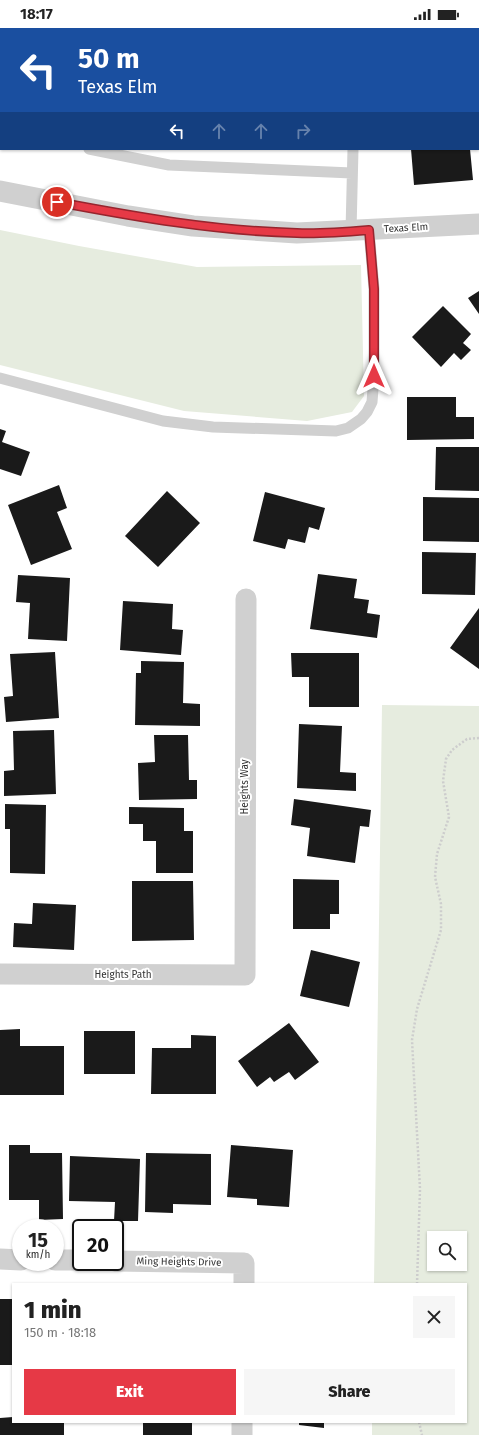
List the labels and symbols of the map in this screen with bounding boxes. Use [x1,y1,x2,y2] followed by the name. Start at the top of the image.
[40,185,74,219] pin
[384,221,428,235] street label: Texas Elm
[353,355,395,397] position arrow
[239,759,251,815] street label: Heights Way
[94,969,152,981] street label: Heights Path
[72,1219,124,1271] speed limit sign: 20
[136,1255,222,1269] street label: Ming Heights Drive

